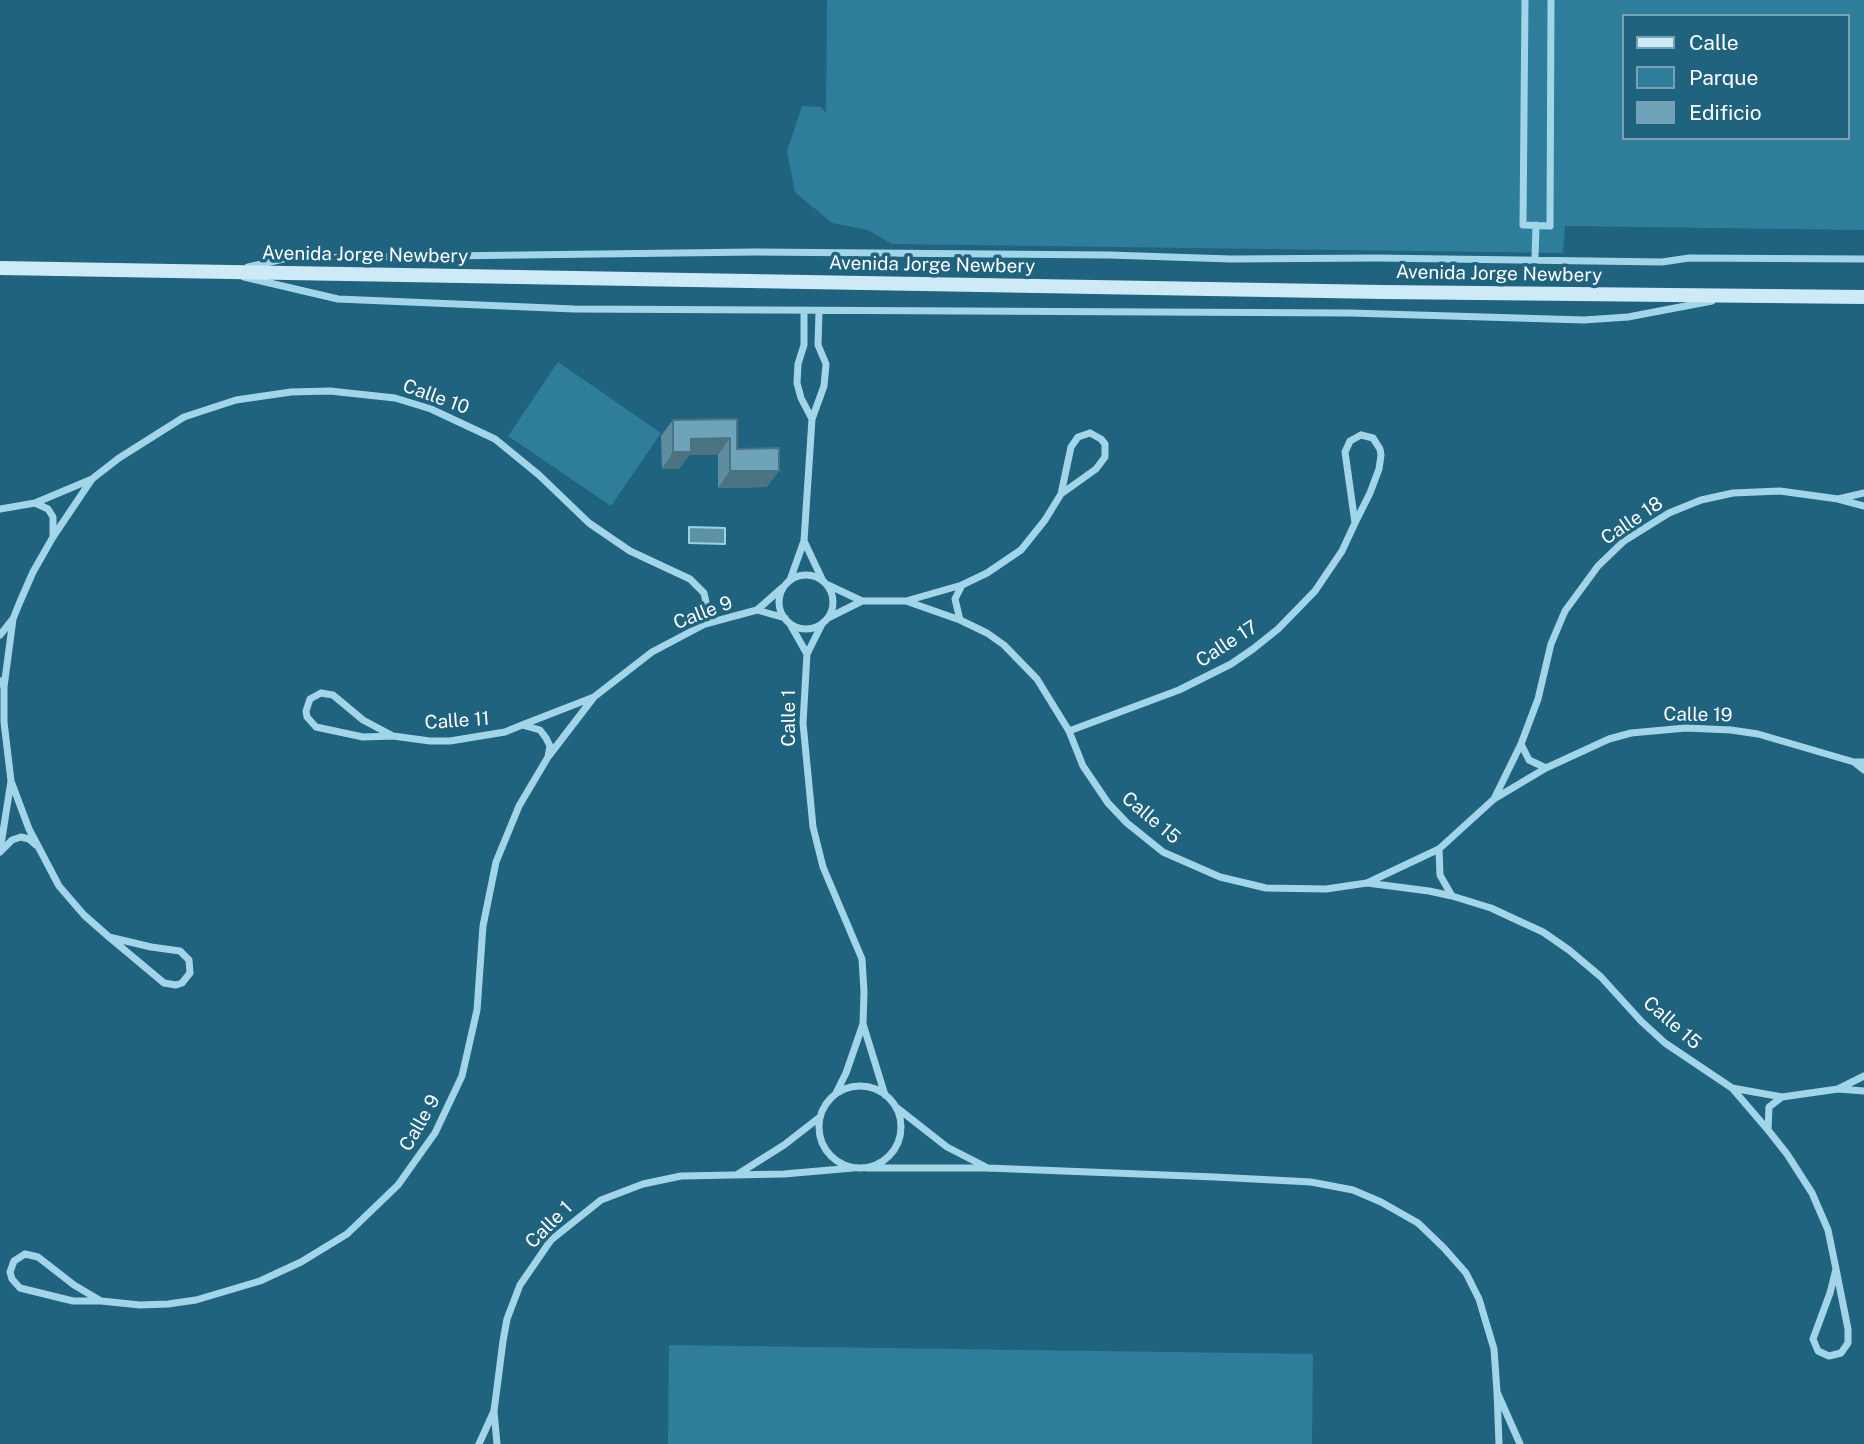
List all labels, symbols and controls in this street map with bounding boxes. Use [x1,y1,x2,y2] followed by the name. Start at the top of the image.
[1622,14,1850,140] legend
[1689,30,1739,55] text: Calle
[1689,65,1758,90] text: Parque
[1689,100,1762,125] text: Edificio
[262,242,468,268] street label: Avenida Jorge Newbery
[829,252,1035,278] street label: Avenida Jorge Newbery
[1396,261,1602,287] street label: Avenida Jorge Newbery
[400,374,472,420] street label: Calle 10
[1597,492,1667,550] street label: Calle 18
[670,591,736,635] street label: Calle 9
[1192,616,1262,672] street label: Calle 17
[778,689,800,747] street label: Calle 1
[1663,703,1733,727] street label: Calle 19
[424,707,490,735] street label: Calle 11
[1117,787,1185,849] street label: Calle 15
[1638,992,1706,1054] street label: Calle 15
[395,1091,445,1155] street label: Calle 9
[521,1197,577,1253] street label: Calle 1

